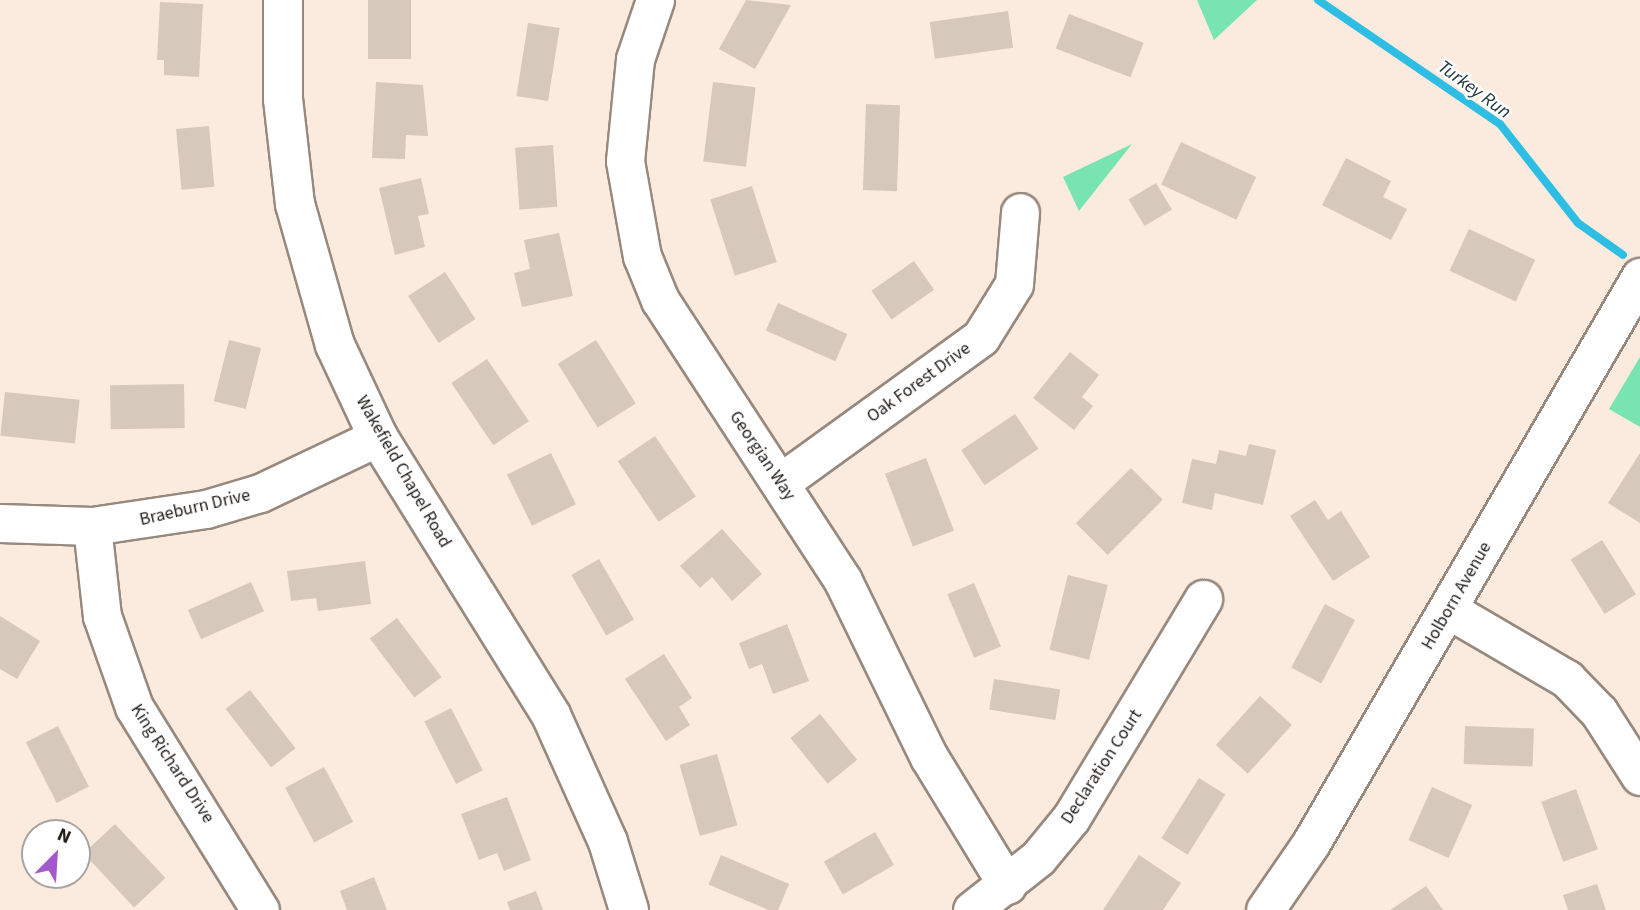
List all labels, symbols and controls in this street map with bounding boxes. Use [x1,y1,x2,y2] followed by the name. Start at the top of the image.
[1433,56,1515,124] water label: Turkey Run
[863,338,975,428] street label: Oak Forest Drive
[351,392,455,552] street label: Wakefield Chapel Road
[724,407,800,505] street label: Georgian Way
[138,485,252,531] street label: Braeburn Drive
[1417,538,1497,654] street label: Holborn Avenue
[125,700,219,828] street label: King Richard Drive
[1057,706,1147,828] street label: Declaration Court
[21,819,91,889] north arrow
[53,821,75,851] text: N

